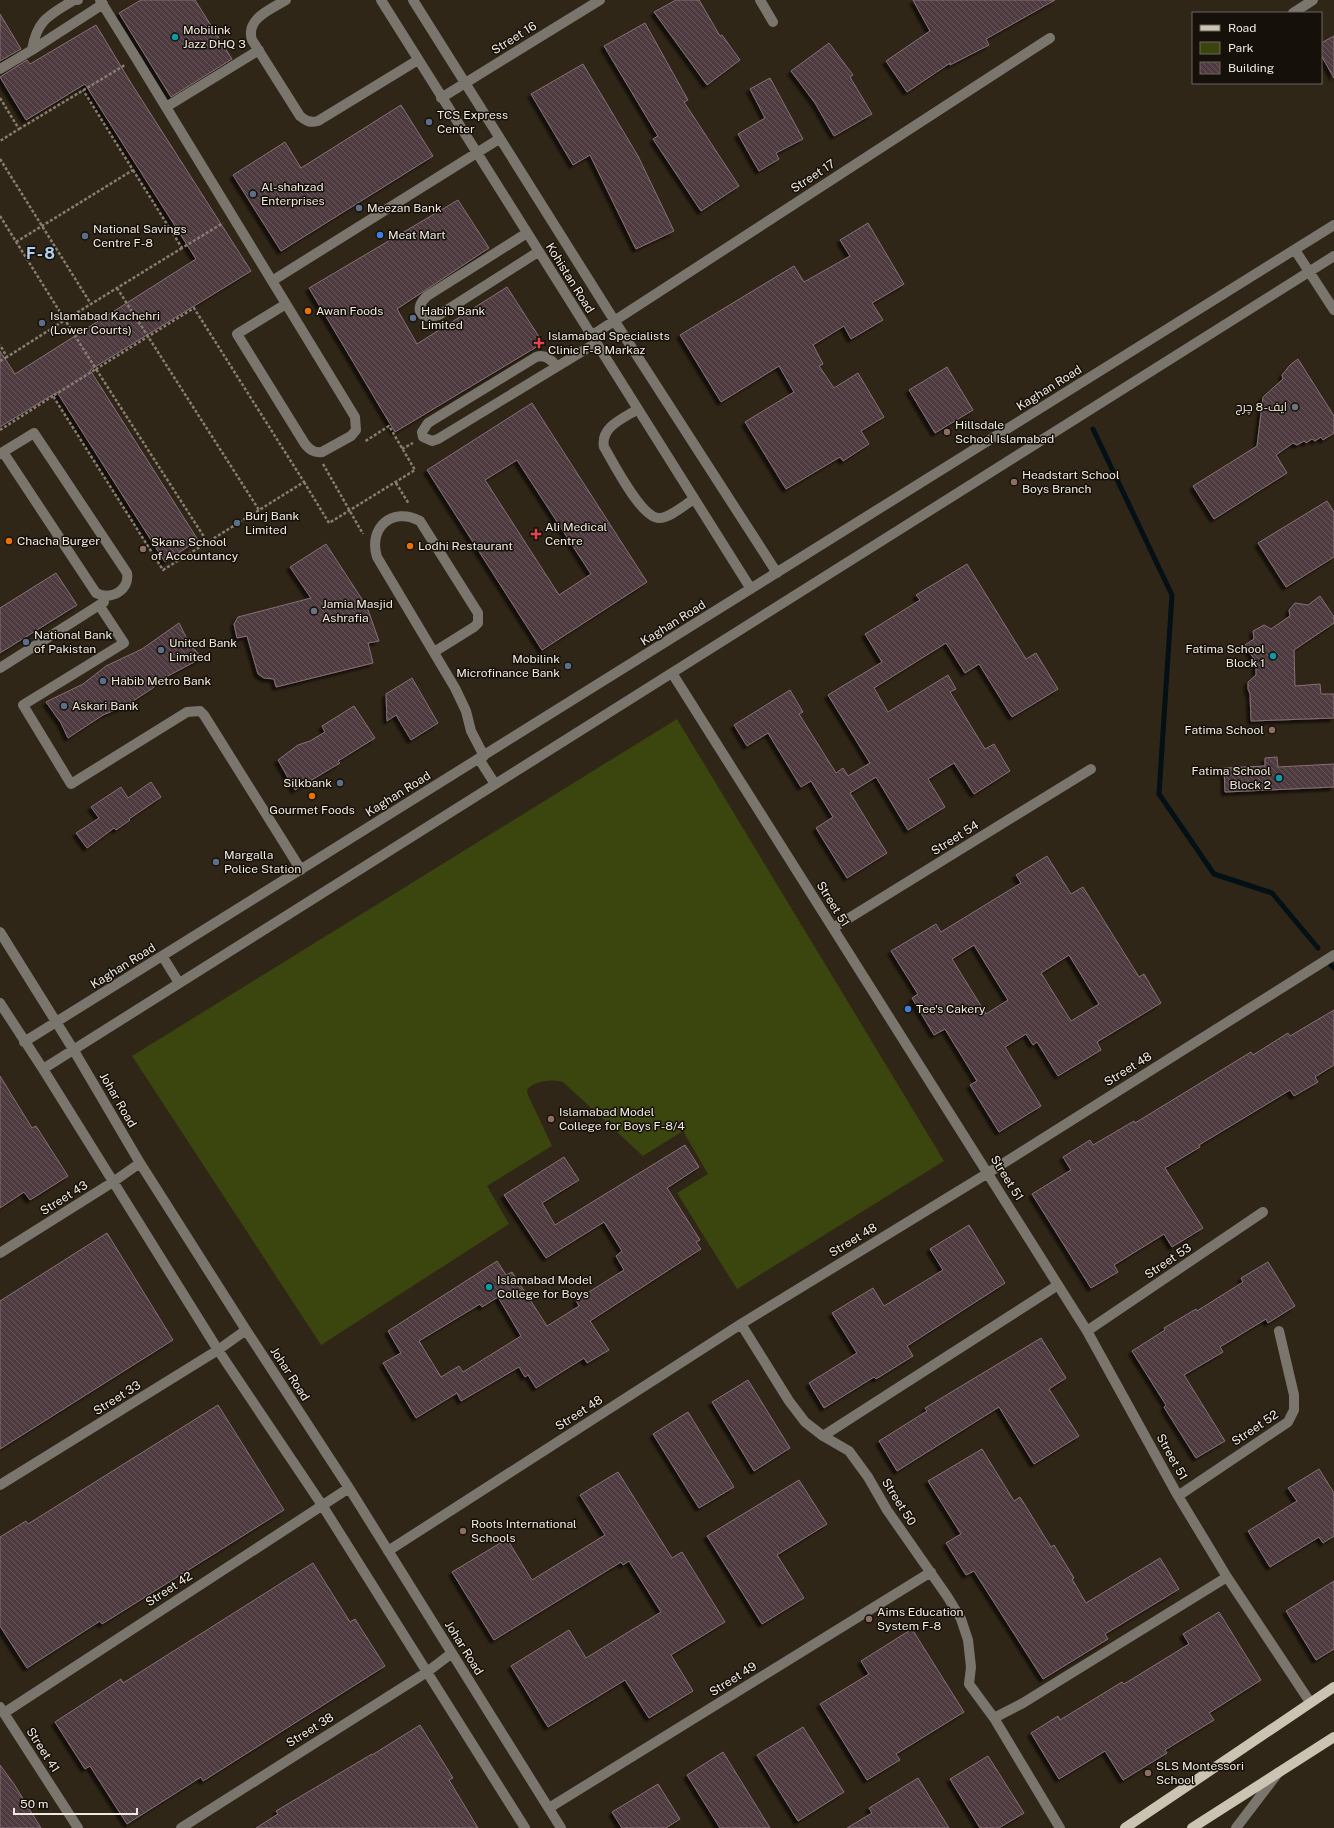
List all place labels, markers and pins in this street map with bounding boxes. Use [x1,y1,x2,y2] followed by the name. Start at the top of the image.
[183,23,246,51] place label: Mobilink Jazz DHQ 3
[170,32,180,42] marker: Mobilink Jazz DHQ 3
[437,108,508,136] place label: TCS Express Center
[424,117,434,127] marker: TCS Express Center
[261,180,325,208] place label: Al-shahzad Enterprises
[248,189,258,199] marker: Al-shahzad Enterprises
[367,201,442,215] place label: Meezan Bank
[354,203,364,213] marker: Meezan Bank
[93,222,187,250] place label: National Savings Centre F-8
[388,228,446,242] place label: Meat Mart
[375,230,385,240] marker: Meat Mart
[80,231,90,241] marker: National Savings Centre F-8
[316,304,383,318] place label: Awan Foods
[421,304,486,332] place label: Habib Bank Limited
[303,306,313,316] marker: Awan Foods
[50,309,160,337] place label: Islamabad Kachehri (Lower Courts)
[408,313,418,323] marker: Habib Bank Limited
[37,318,47,328] marker: Islamabad Kachehri (Lower Courts)
[548,329,670,357] place label: Islamabad Specialists Clinic F-8 Markaz
[533,337,545,349] marker: Islamabad Specialists Clinic F-8 Markaz
[1235,400,1287,416] place label: ایف-8 چرچ
[1290,402,1300,412] marker: ایف-8 چرچ
[955,418,1054,446] place label: Hillsdale School Islamabad
[942,427,952,437] marker: Hillsdale School Islamabad
[1022,468,1120,496] place label: Headstart School Boys Branch
[1009,477,1019,487] marker: Headstart School Boys Branch
[245,509,299,537] place label: Burj Bank Limited
[232,518,242,528] marker: Burj Bank Limited
[545,520,608,548] place label: Ali Medical Centre
[530,528,542,540] marker: Ali Medical Centre
[17,534,100,548] place label: Chacha Burger
[151,535,239,563] place label: Skans School of Accountancy
[4,536,14,546] marker: Chacha Burger
[418,539,513,553] place label: Lodhi Restaurant
[405,541,415,551] marker: Lodhi Restaurant
[138,544,148,554] marker: Skans School of Accountancy
[322,597,393,625] place label: Jamia Masjid Ashrafia
[309,606,319,616] marker: Jamia Masjid Ashrafia
[34,628,113,656] place label: National Bank of Pakistan
[169,636,237,664] place label: United Bank Limited
[21,637,31,647] marker: National Bank of Pakistan
[1185,642,1265,670] place label: Fatima School Block 1
[156,645,166,655] marker: United Bank Limited
[1268,651,1278,661] marker: Fatima School Block 1
[456,652,560,680] place label: Mobilink Microfinance Bank
[563,661,573,671] marker: Mobilink Microfinance Bank
[111,674,212,688] place label: Habib Metro Bank
[98,676,108,686] marker: Habib Metro Bank
[72,699,139,713] place label: Askari Bank
[59,701,69,711] marker: Askari Bank
[1184,723,1264,737] place label: Fatima School
[1267,725,1277,735] marker: Fatima School
[1191,764,1271,792] place label: Fatima School Block 2
[1274,773,1284,783] marker: Fatima School Block 2
[283,776,332,790] place label: Silkbank
[335,778,345,788] marker: Silkbank
[307,791,317,801] marker: Gourmet Foods
[269,803,355,817] place label: Gourmet Foods
[224,848,301,876] place label: Margalla Police Station
[211,857,221,867] marker: Margalla Police Station
[916,1002,986,1016] place label: Tee's Cakery
[903,1004,913,1014] marker: Tee's Cakery
[559,1105,685,1133] place label: Islamabad Model College for Boys F-8/4
[546,1114,556,1124] marker: Islamabad Model College for Boys F-8/4
[497,1273,593,1301] place label: Islamabad Model College for Boys
[484,1282,494,1292] marker: Islamabad Model College for Boys
[471,1517,577,1545] place label: Roots International Schools
[458,1526,468,1536] marker: Roots International Schools
[877,1605,964,1633] place label: Aims Education System F-8
[864,1614,874,1624] marker: Aims Education System F-8
[1156,1759,1244,1787] place label: SLS Montessori School
[1143,1768,1153,1778] marker: SLS Montessori School

